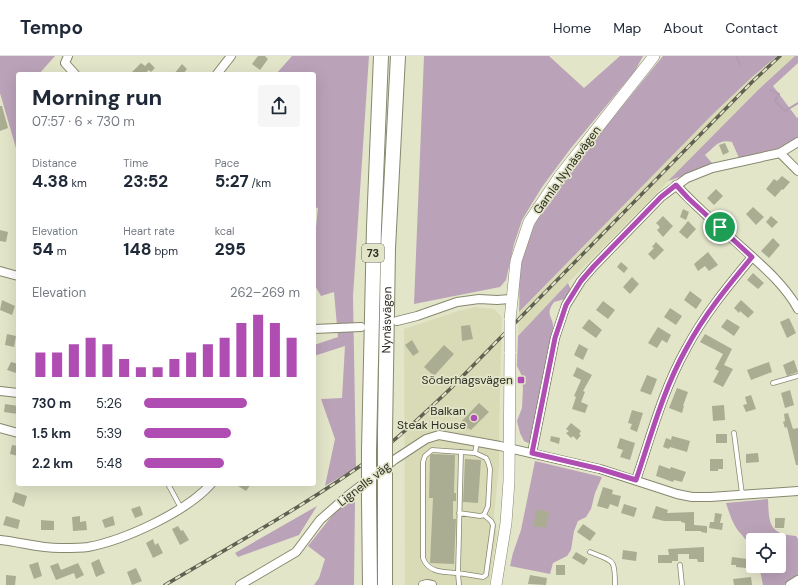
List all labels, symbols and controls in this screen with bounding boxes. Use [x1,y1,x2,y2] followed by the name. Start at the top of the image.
[20,15,83,40] text: Tempo
[553,19,591,37] text: Home
[613,19,641,37] text: Map
[663,19,703,37] text: About
[725,19,778,37] text: Contact
[32,83,162,112] text: Morning run
[258,85,300,127] button: share
[32,113,135,130] text: 07:57 · 6 × 730 m
[530,123,605,217] street label: Gamla Nynäsvägen
[32,156,77,170] text: Distance
[123,156,148,170] text: Time
[215,156,239,170] text: Pace
[32,170,69,192] text: 4.38
[123,170,168,192] text: 23:52
[215,170,249,192] text: 5:27
[69,176,87,190] text: km
[249,176,271,190] text: /km
[703,210,737,244] pin
[709,216,731,238] icon: arrive
[32,224,78,238] text: Elevation
[123,224,175,238] text: Heart rate
[215,224,235,238] text: kcal
[32,238,54,260] text: 54
[123,238,152,260] text: 148
[215,238,246,260] text: 295
[54,244,66,258] text: m
[152,244,178,258] text: bpm
[362,244,384,262] road number: 73
[32,284,86,301] text: Elevation
[230,284,300,301] text: 262–269 m
[378,286,395,354] street label: Nynäsvägen
[422,372,513,388] place label: Söderhagsvägen
[516,375,526,385] marker: Söderhagsvägen
[32,395,71,412] text: 730 m
[96,395,122,412] text: 5:26
[397,403,466,433] place label: Balkan Steak House
[469,413,479,423] marker: Balkan Steak House
[32,425,71,442] text: 1.5 km
[96,425,122,442] text: 5:39
[32,455,73,472] text: 2.2 km
[96,455,122,472] text: 5:48
[334,458,394,510] street label: Lignells väg
[746,533,786,573] map controls
[746,533,786,573] button: locate

